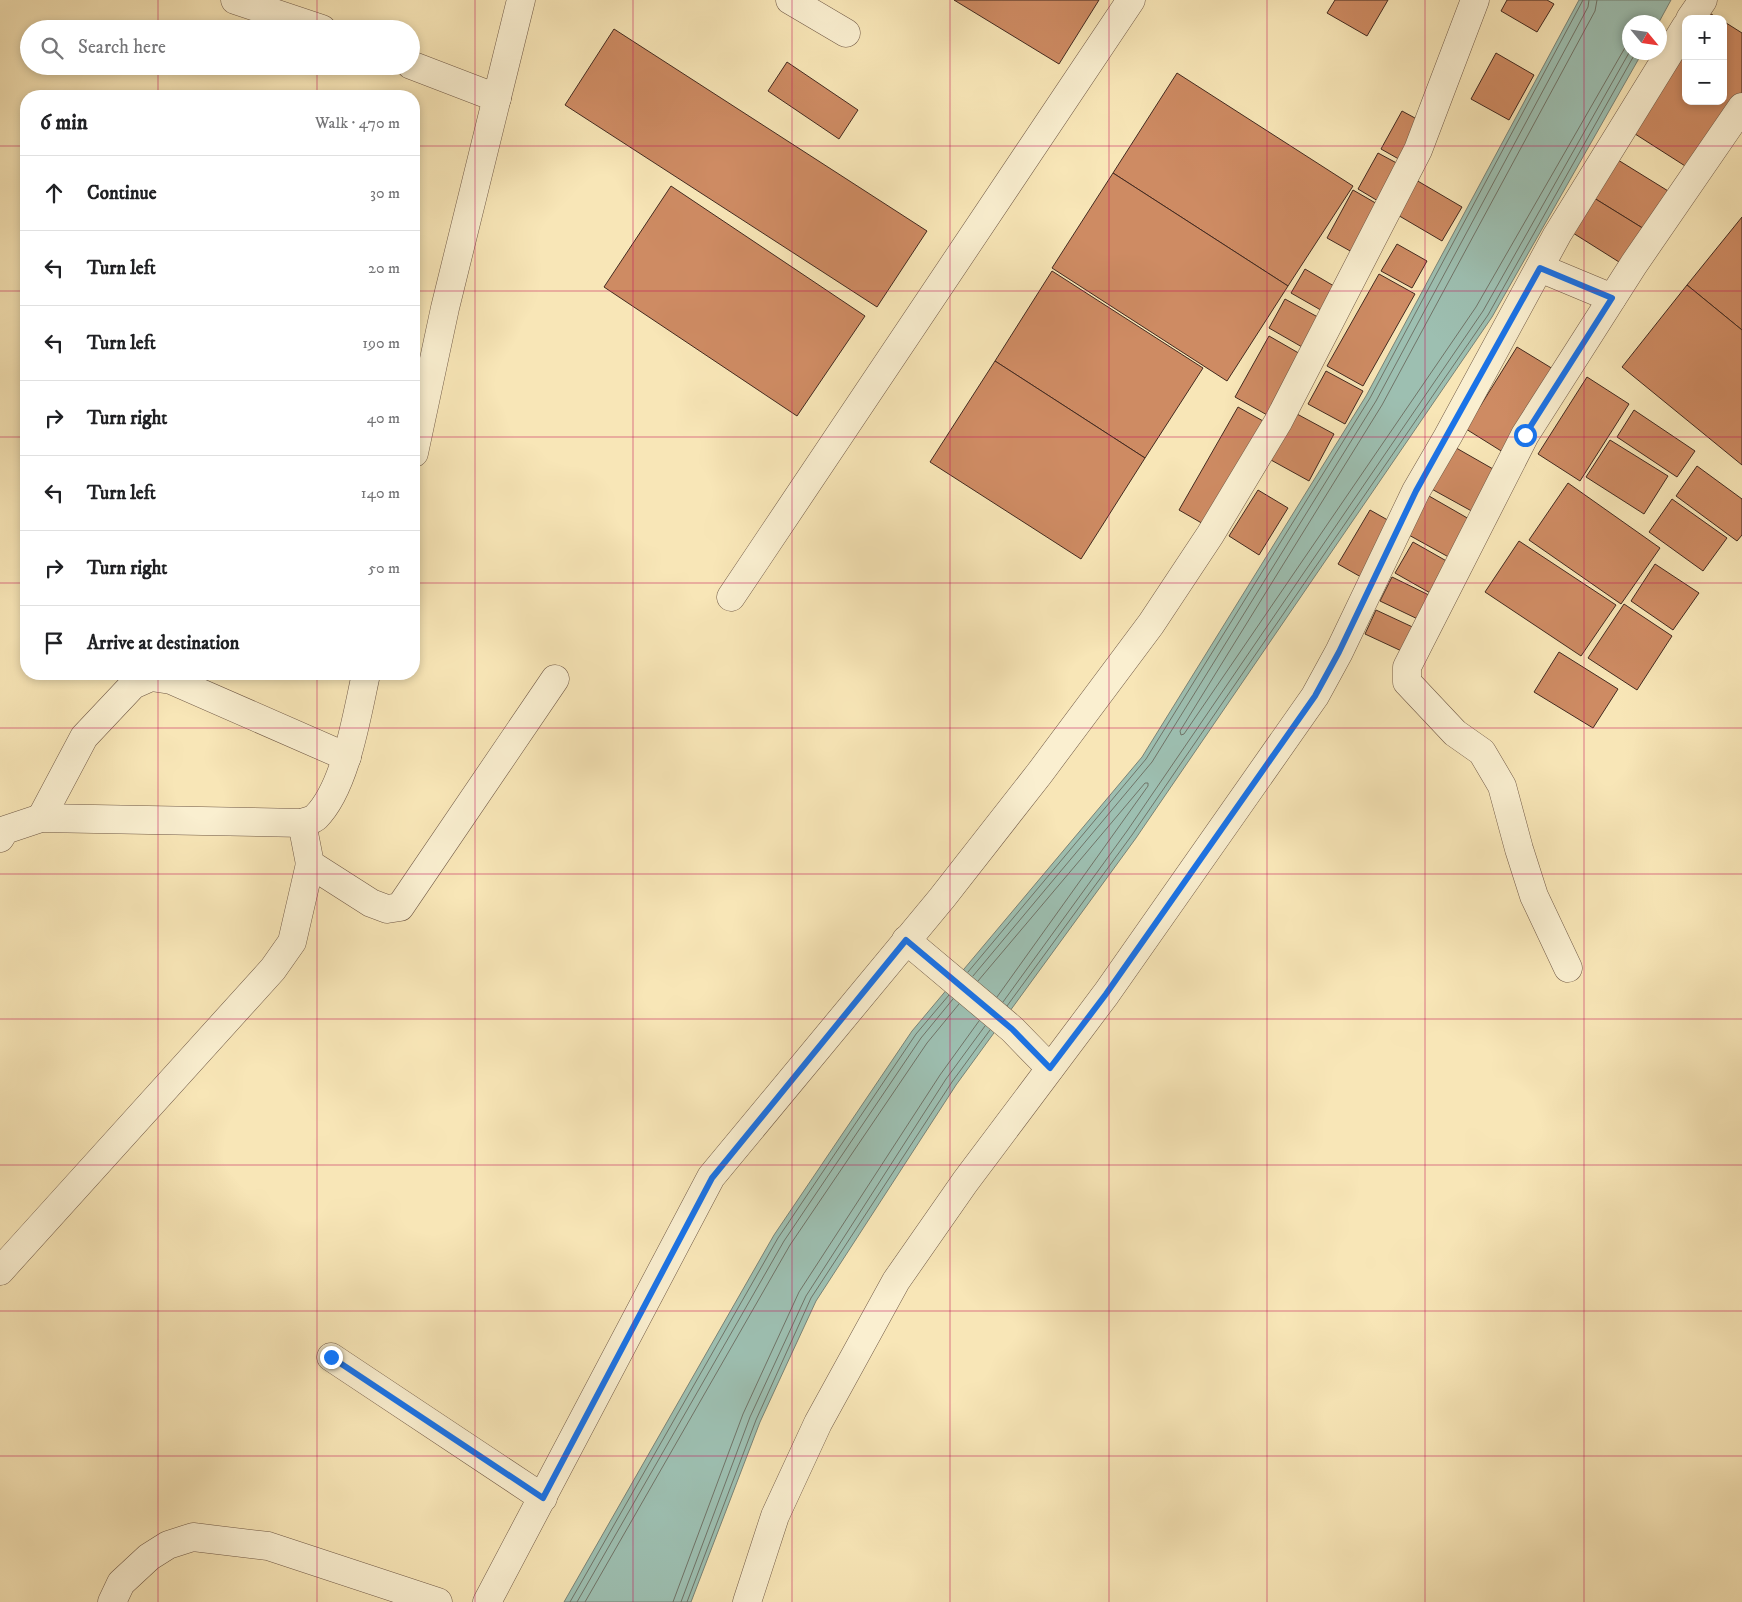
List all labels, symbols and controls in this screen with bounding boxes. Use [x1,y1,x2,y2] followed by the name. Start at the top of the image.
[1622,15,1667,60] north arrow
[1682,15,1727,105] map controls
[1682,15,1727,60] button: +
[20,20,420,75] search box
[38,34,66,62] icon: search
[78,36,166,59] text: Search here
[1682,60,1727,105] button: −
[40,110,88,136] text: 6 min
[315,113,400,133] text: Walk · 470 m
[40,179,68,207] icon: ahead
[87,182,157,205] text: Continue
[370,183,400,203] text: 30 m
[40,254,68,282] icon: left
[87,257,156,280] text: Turn left
[368,258,400,278] text: 20 m
[40,329,68,357] icon: left
[87,332,156,355] text: Turn left
[362,333,400,353] text: 190 m
[40,404,68,432] icon: right
[87,407,167,430] text: Turn right
[367,408,400,428] text: 40 m
[1514,424,1537,447] route start
[40,479,68,507] icon: left
[87,482,156,505] text: Turn left
[361,483,400,503] text: 140 m
[40,554,68,582] icon: right
[87,557,167,580] text: Turn right
[368,558,400,578] text: 50 m
[40,629,68,657] icon: arrive
[87,632,239,655] text: Arrive at destination
[320,1346,343,1369] route end

